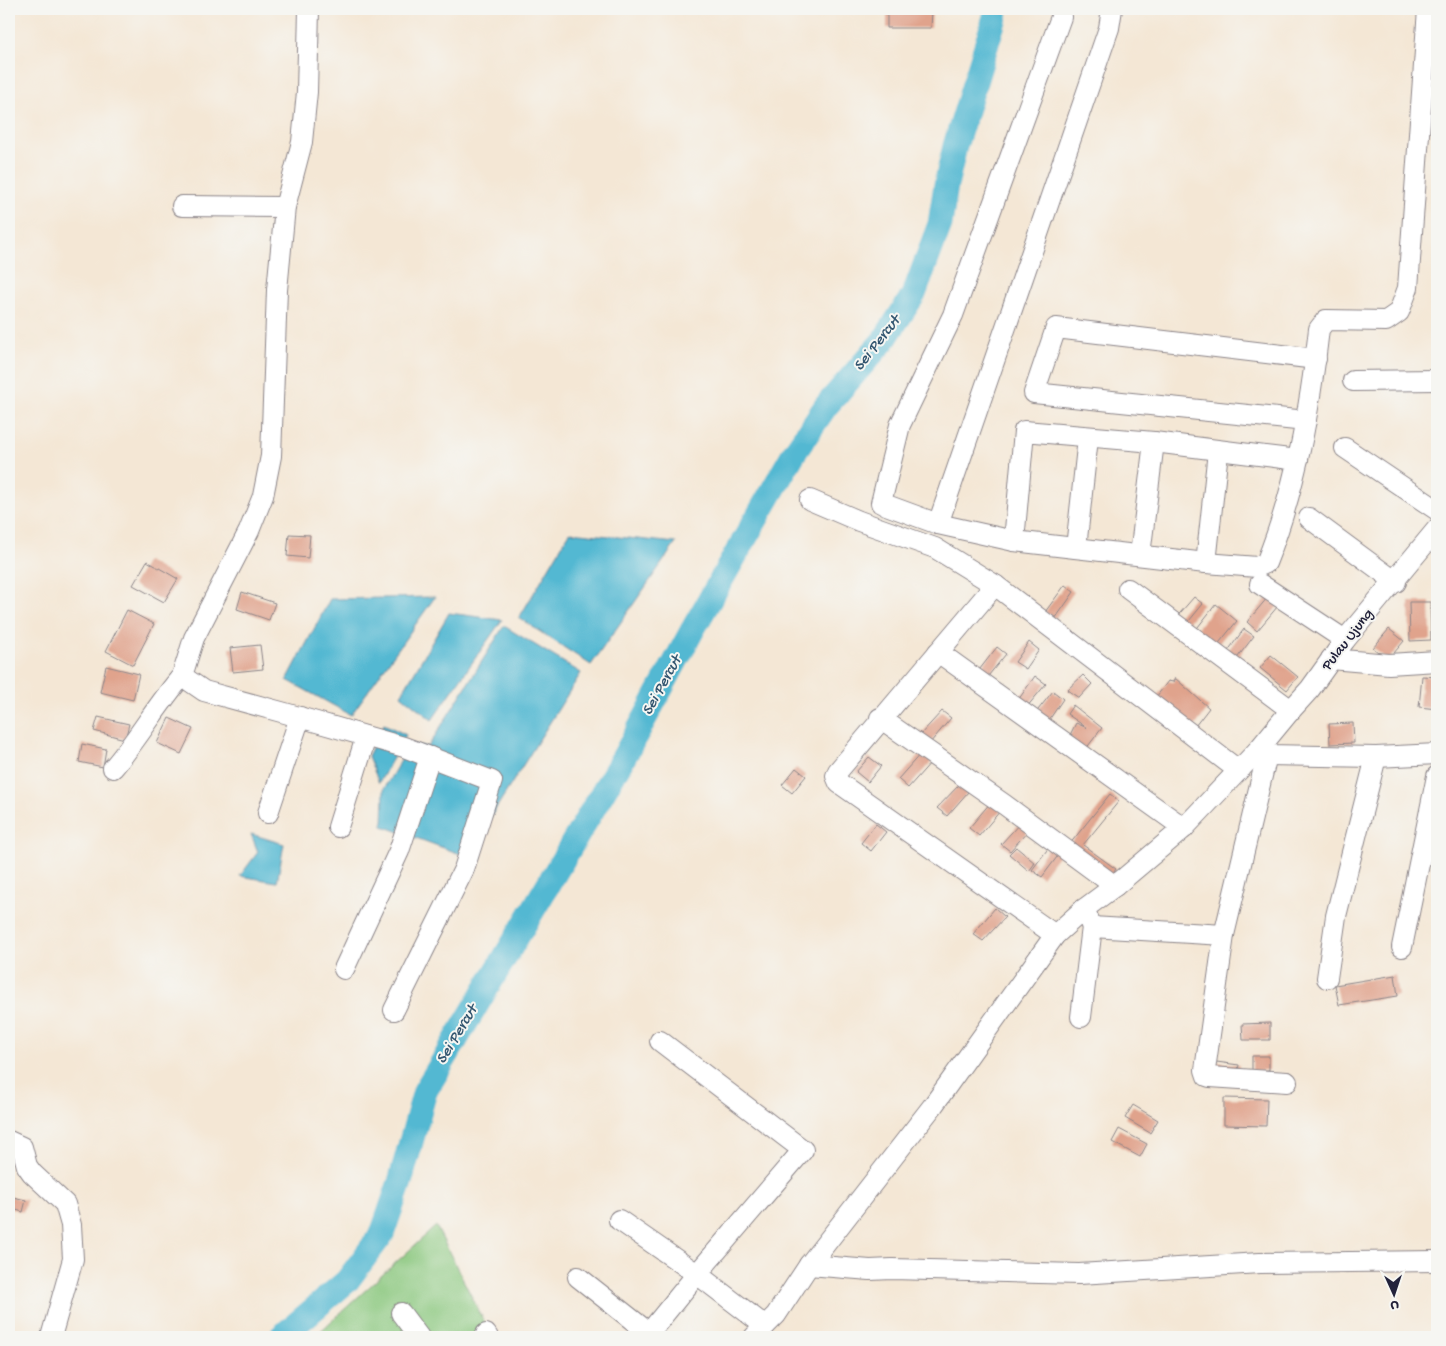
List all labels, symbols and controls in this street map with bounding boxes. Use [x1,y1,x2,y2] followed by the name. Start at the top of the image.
[850,311,907,376] water label: Sei Percut
[1318,606,1378,675] street label: Pulau Ujung
[639,651,688,719] water label: Sei Percut
[433,1000,484,1068] water label: Sei Percut
[1368,1268,1418,1318] north arrow
[1390,1296,1399,1313] text: U

